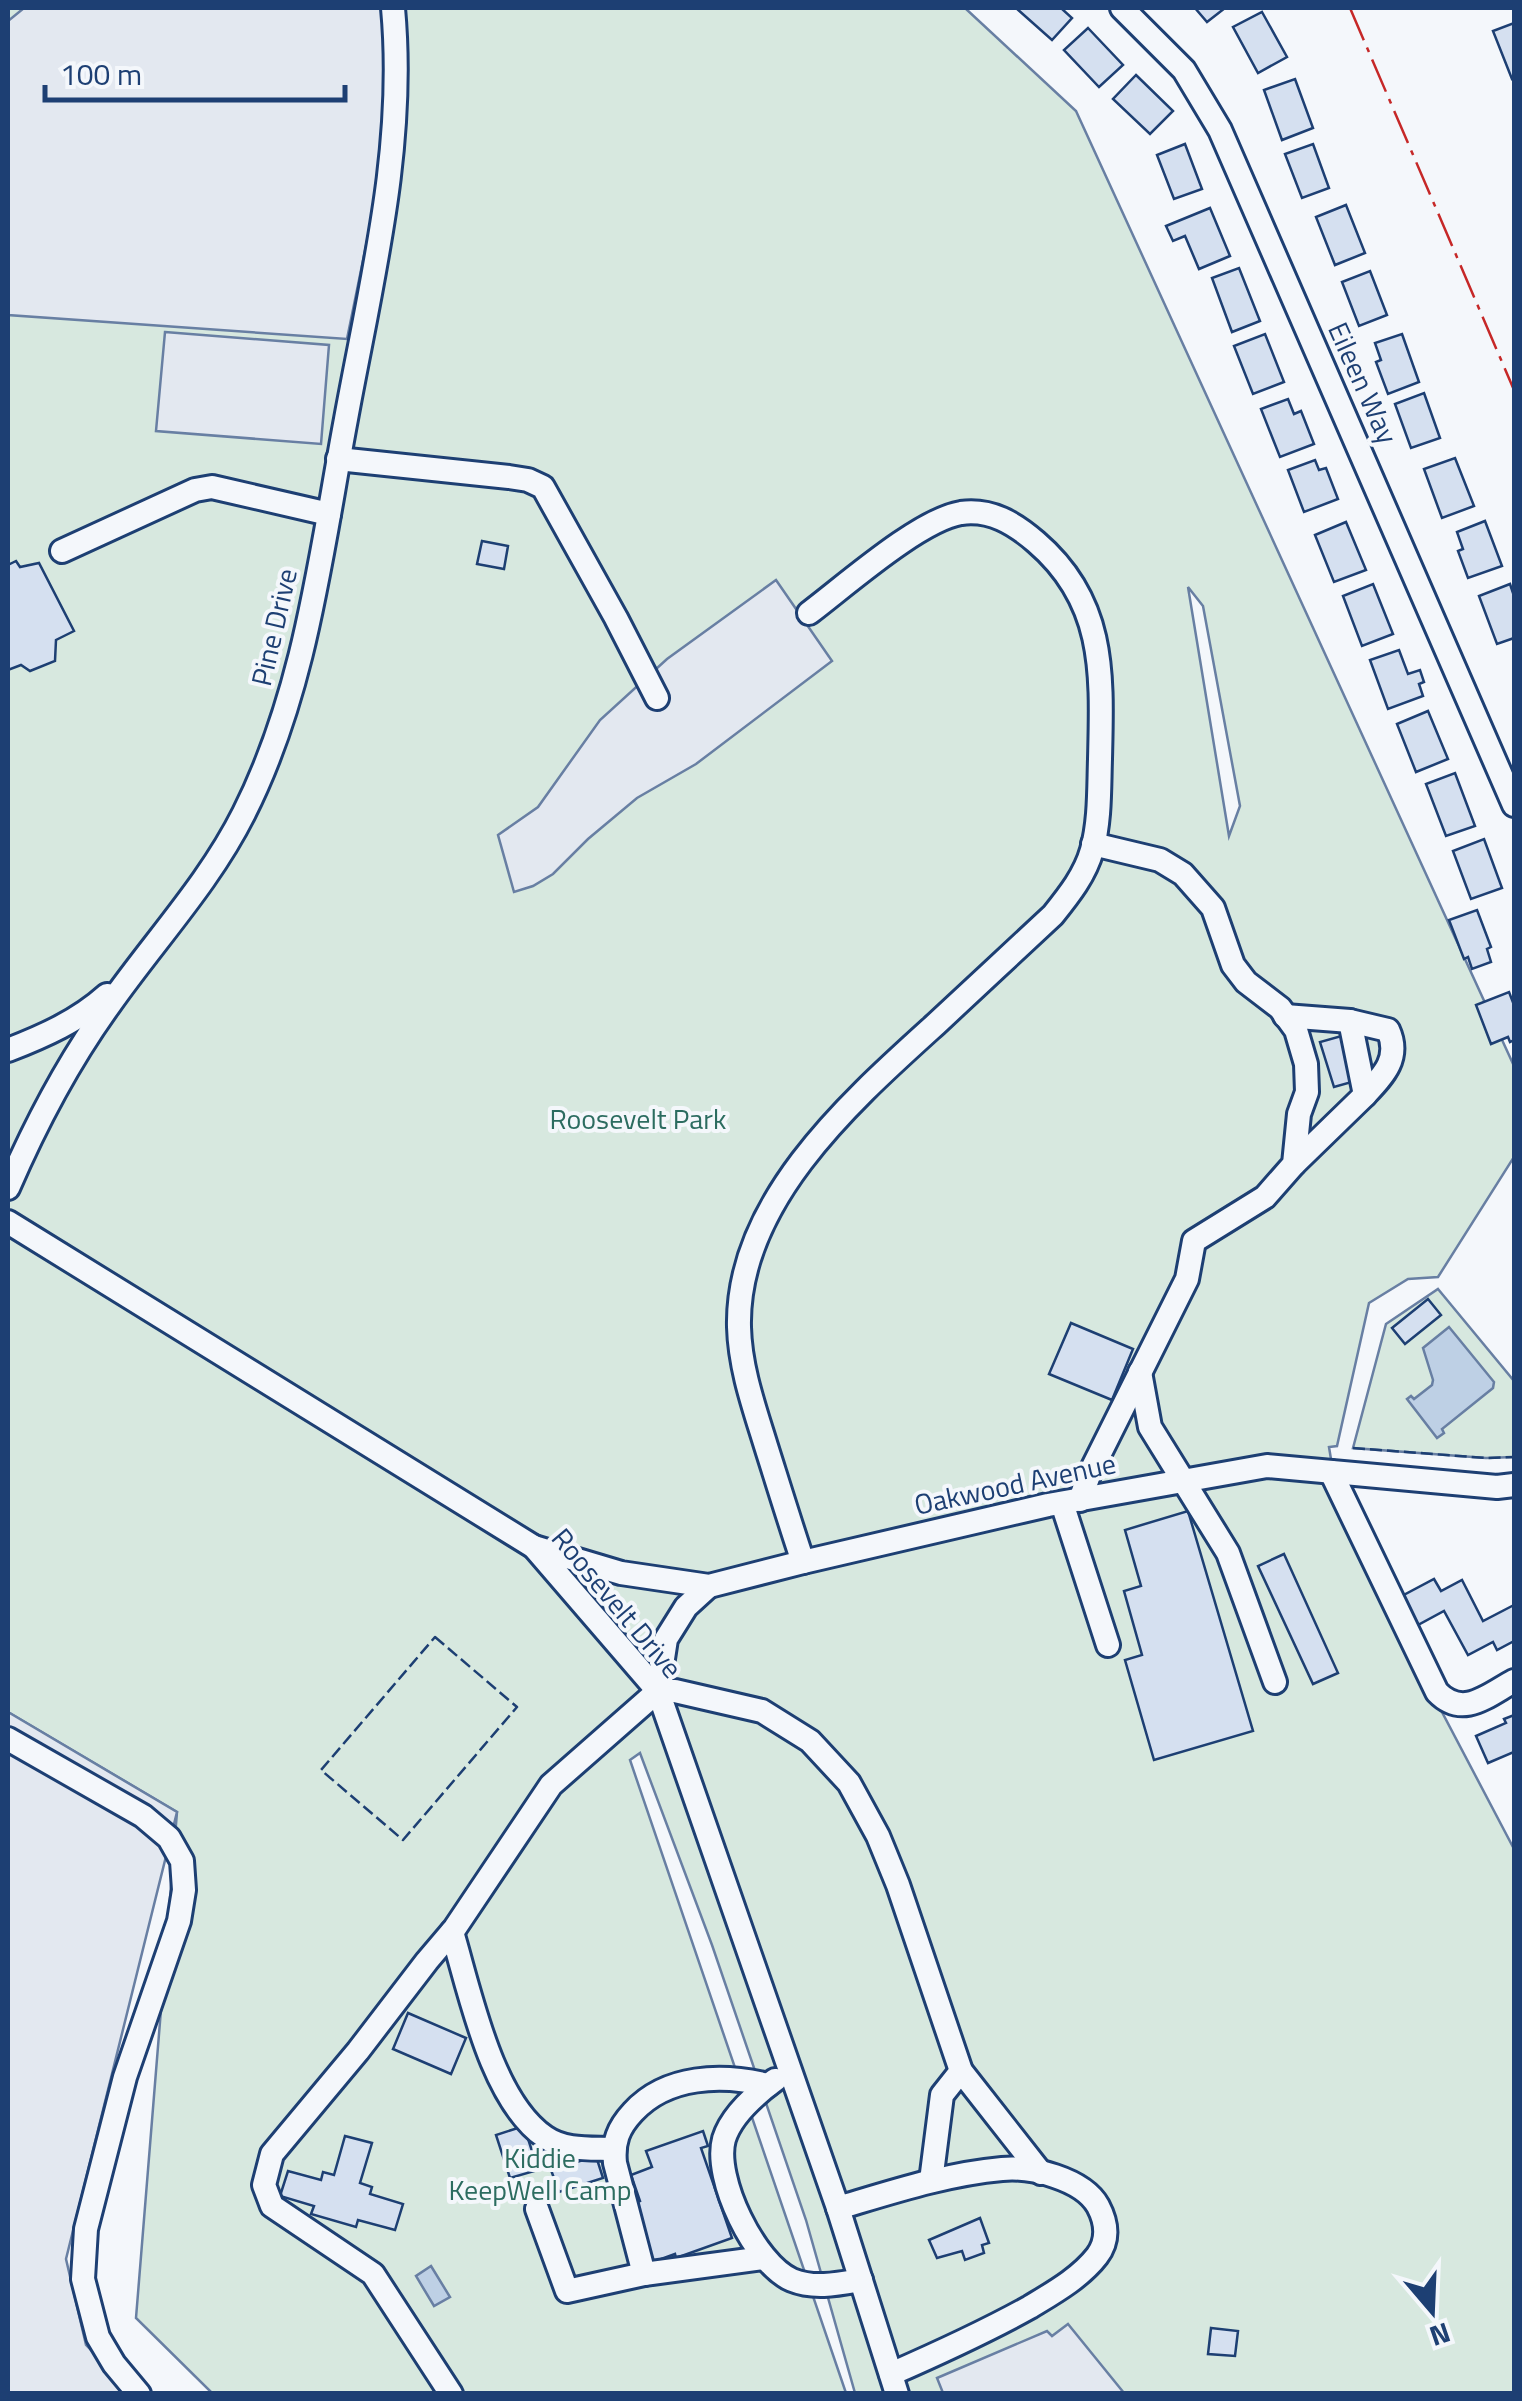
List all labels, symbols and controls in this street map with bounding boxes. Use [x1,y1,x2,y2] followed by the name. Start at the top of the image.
[45,40,345,102] scale bar
[60,51,142,97] text: 100 m
[1318,315,1409,451] street label: Eileen Way
[239,564,308,690] street label: Pine Drive
[550,1097,726,1140] park label: Roosevelt Park
[910,1441,1120,1526] street label: Oakwood Avenue
[542,1518,693,1687] street label: Roosevelt Drive
[449,2136,631,2211] park label: Kiddie KeepWell Camp
[1382,2261,1482,2361] north arrow
[1424,2312,1456,2359] text: N

